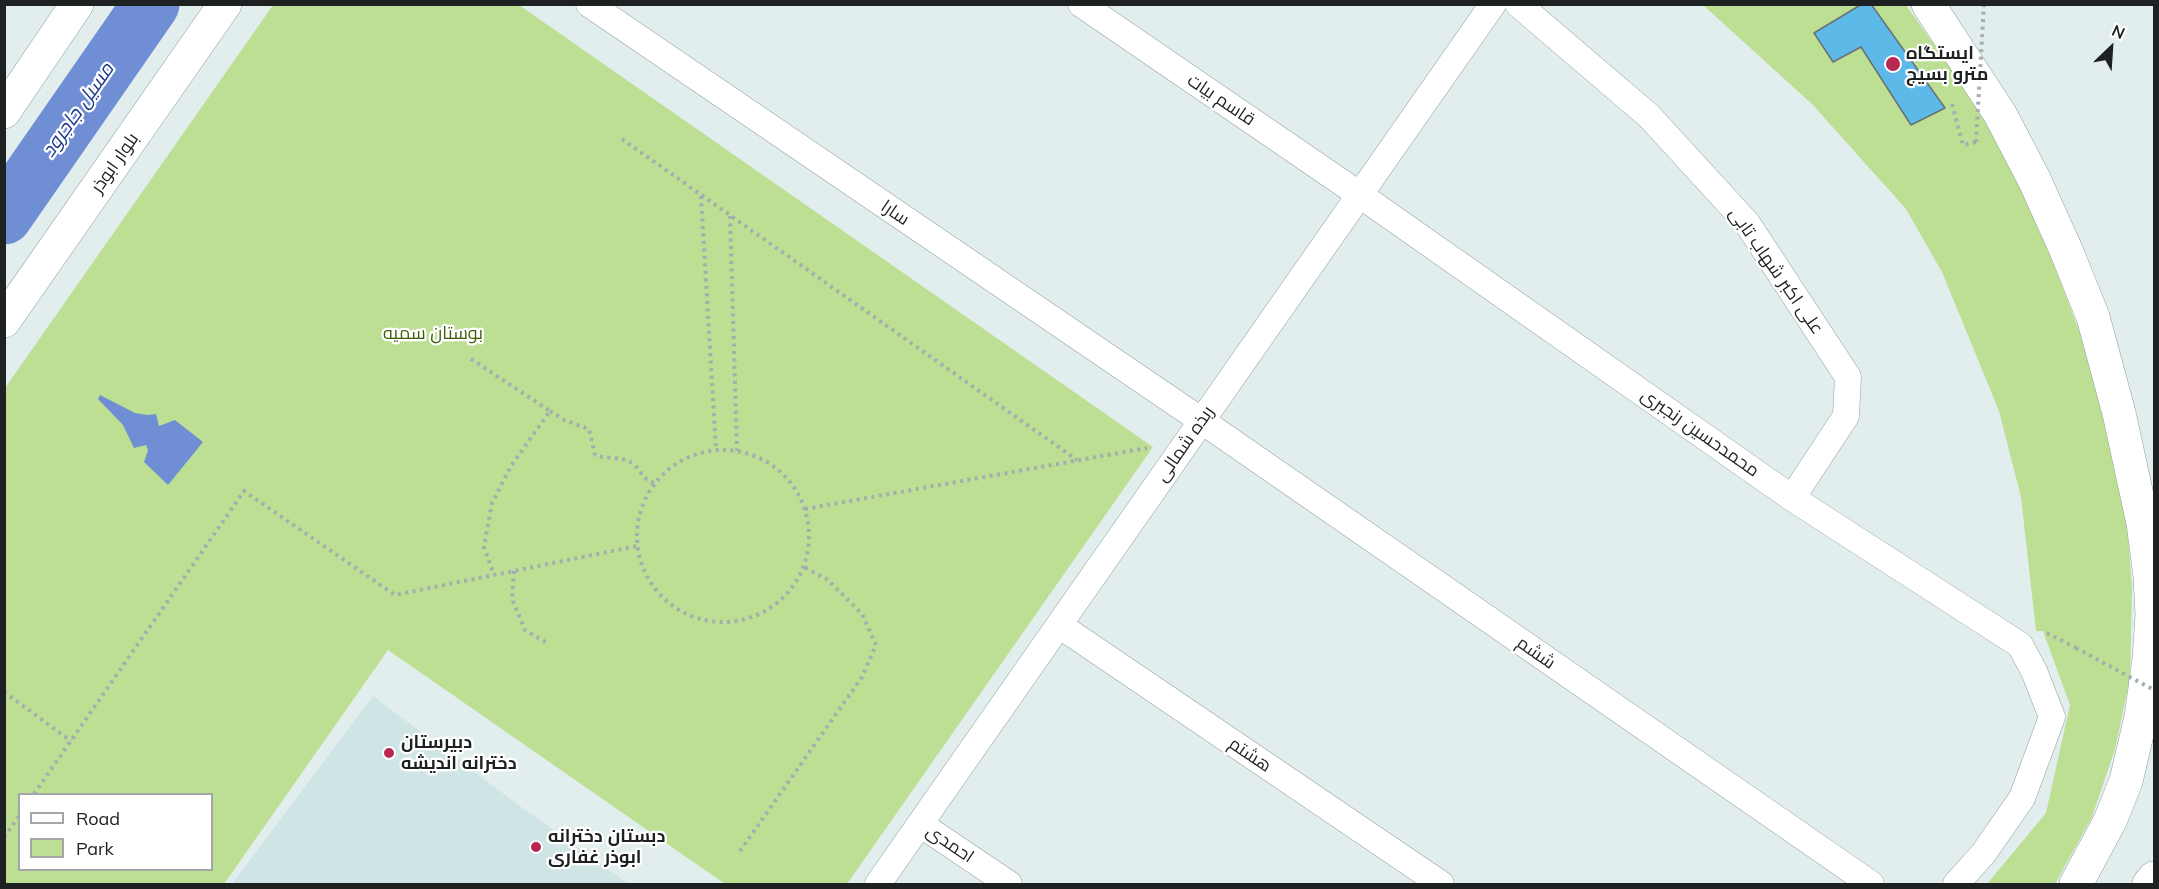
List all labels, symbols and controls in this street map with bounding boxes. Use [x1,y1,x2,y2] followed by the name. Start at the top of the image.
[2081,18,2141,78] north arrow
[2109,20,2128,43] text: N
[1906,43,1988,86] place label: ایستگاه مترو بسیج
[1884,55,1902,73] marker: ایستگاه مترو بسیج
[37,58,119,162] water label: مسیل جاجرود
[1183,69,1259,131] street label: قاسم بیات
[87,129,143,197] street label: بلوار ابوذر
[877,196,913,230] street label: سارا
[1724,203,1828,339] street label: علی اکبر شهاب تابی
[383,323,483,345] park label: بوستان سمیه
[1637,384,1763,482] street label: محمدحسین رنجبری
[1151,402,1219,486] street label: ربذه شمالی
[1513,632,1559,674] street label: ششم
[401,732,517,774] place label: دبیرستان دخترانه اندیشه
[1224,733,1276,777] street label: هشتم
[382,746,396,760] marker: دبیرستان دخترانه اندیشه
[18,793,213,871] legend
[76,807,120,830] text: Road
[922,820,978,868] street label: احمدی
[548,826,665,868] place label: دبستان دخترانه ابوذر غفاری
[76,837,114,860] text: Park
[529,840,543,854] marker: دبستان دخترانه ابوذر غفاری

